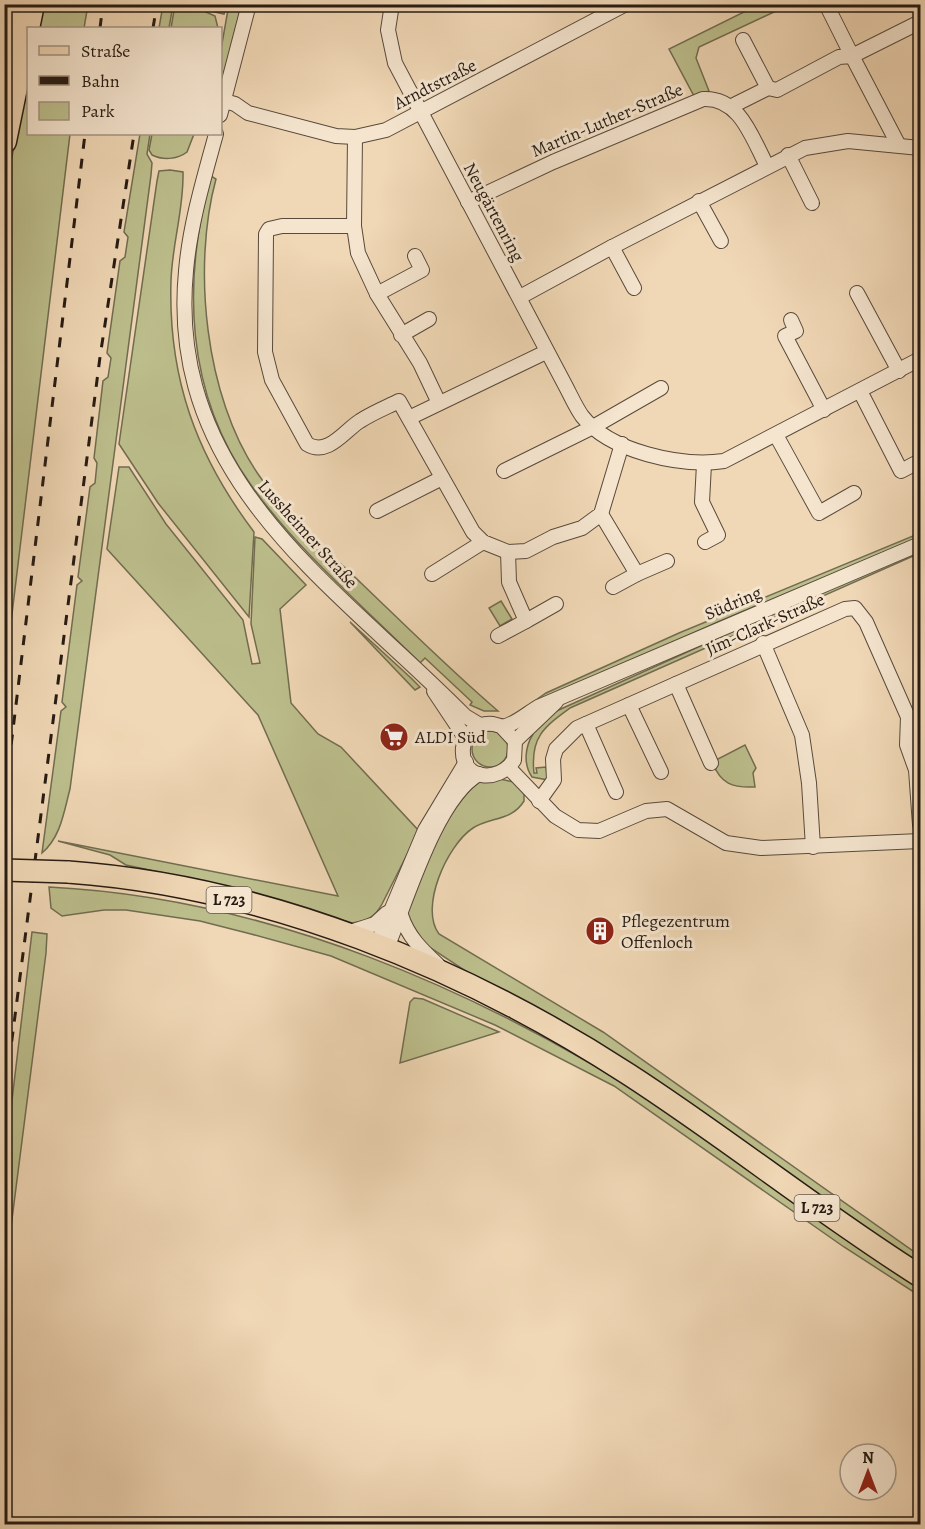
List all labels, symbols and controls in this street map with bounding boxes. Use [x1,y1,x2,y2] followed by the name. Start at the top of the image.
[27,27,222,135] legend
[81,39,130,63] text: Straße
[389,53,480,115] street label: Arndtstraße
[81,69,120,93] text: Bahn
[527,77,687,163] street label: Martin-Luther-Straße
[81,99,115,123] text: Park
[458,158,530,266] street label: Neugärtenring
[253,474,363,594] street label: Lussheimer Straße
[701,580,765,626] street label: Südring
[702,587,828,661] street label: Jim-Clark-Straße
[378,721,410,753] supermarket icon: ALDI Süd
[414,725,486,749] place label: ALDI Süd
[206,887,252,913] road number: L 723
[621,909,730,954] place label: Pflegezentrum Offenloch
[584,915,616,947] building icon: Pflegezentrum Offenloch
[794,1195,840,1221] road number: L 723
[838,1442,898,1502] north arrow
[862,1447,874,1469] text: N

